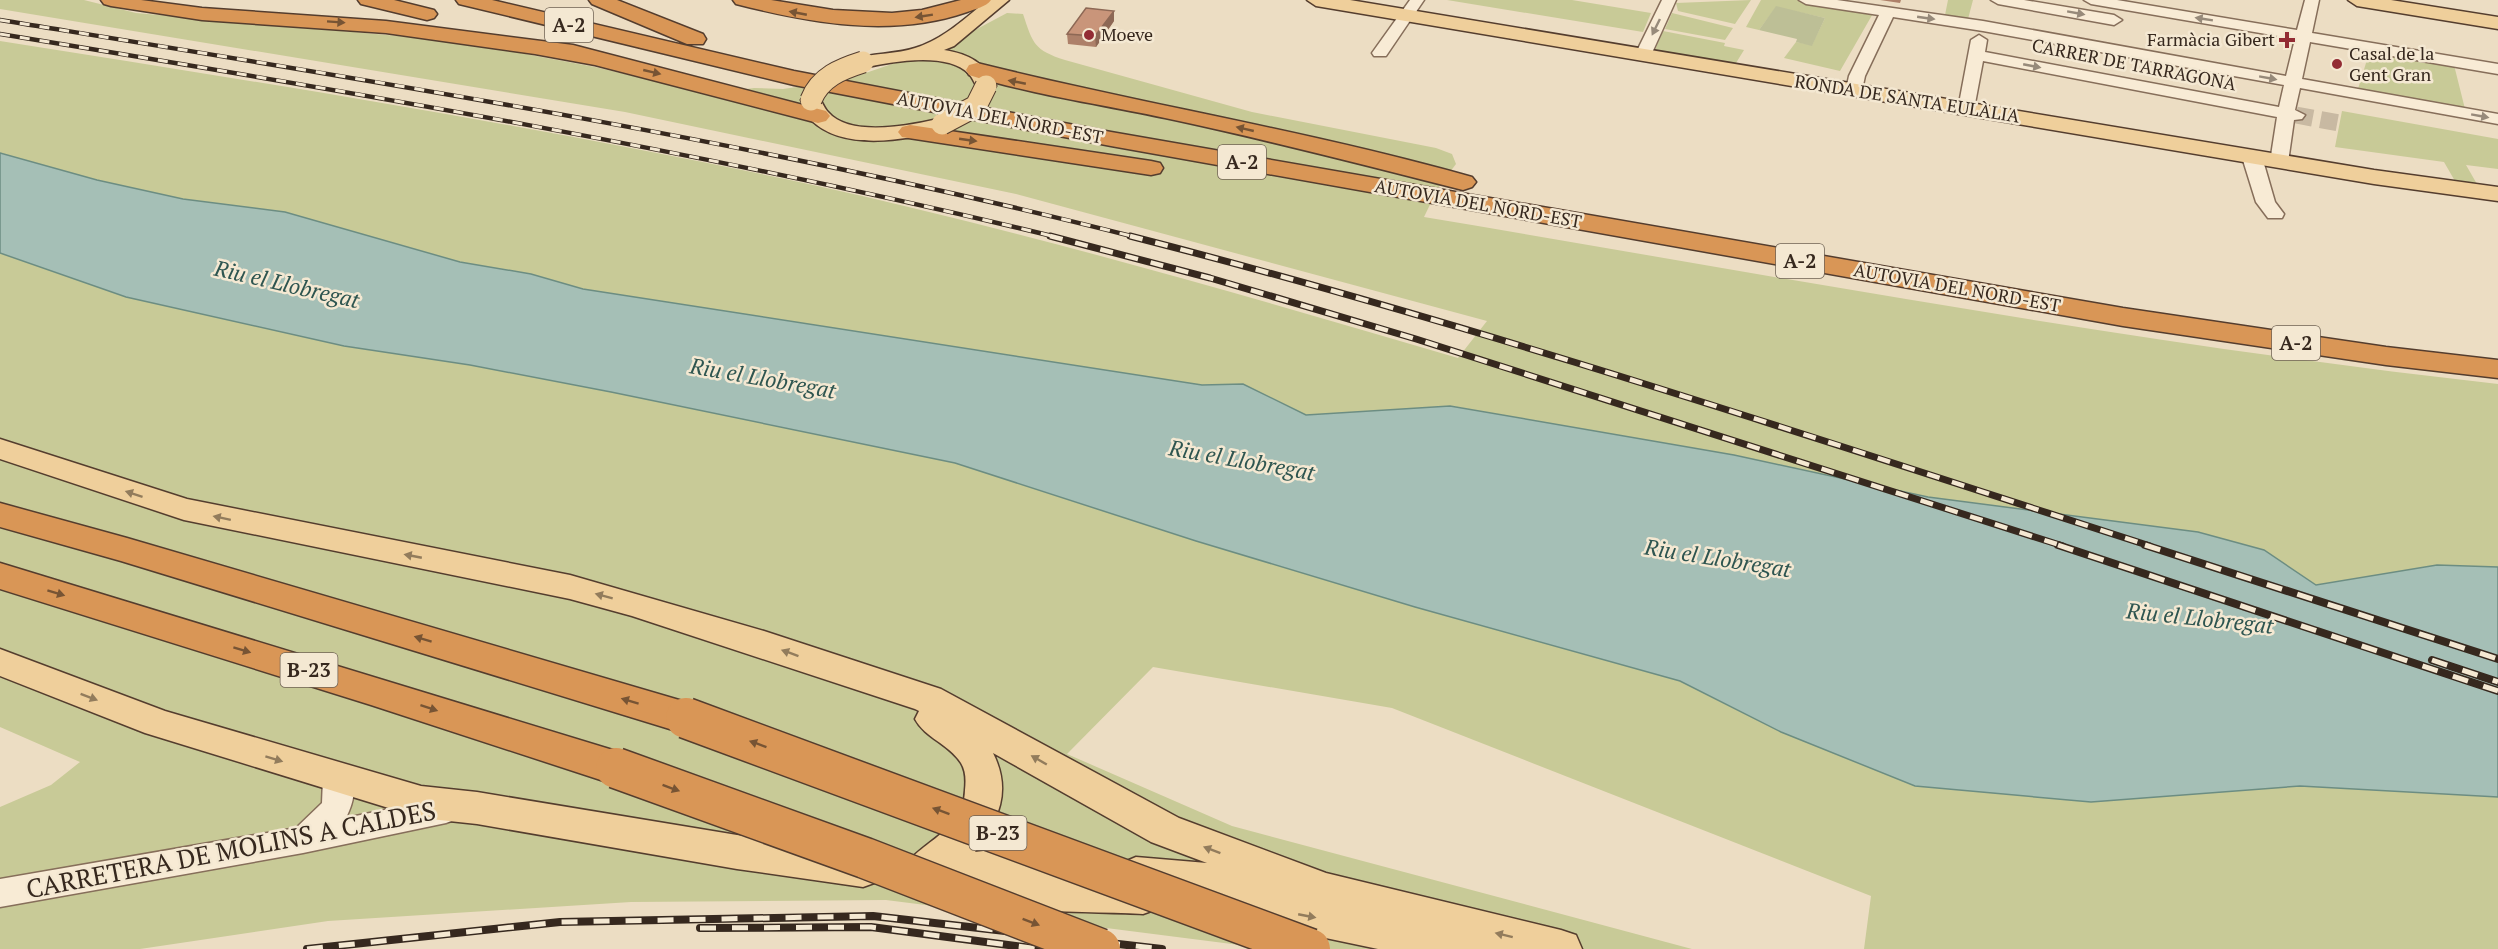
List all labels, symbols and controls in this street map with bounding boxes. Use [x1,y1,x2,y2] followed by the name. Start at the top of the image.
[545,8,593,42] road number: A-2
[788,8,807,17] one-way arrow
[2067,9,2086,18] one-way arrow
[915,11,934,20] one-way arrow
[1917,13,1936,22] one-way arrow
[2195,14,2214,23] one-way arrow
[326,18,345,27] one-way arrow
[1651,19,1661,36] one-way arrow
[1101,22,1153,46] place label: Moeve
[2147,27,2275,51] place label: Farmàcia Gibert
[1082,28,1096,42] marker: Moeve
[2030,32,2239,96] street label: CARRER DE TARRAGONA
[2280,33,2294,47] marker: Farmàcia Gibert
[2349,41,2434,86] place label: Casal de la Gent Gran
[2330,57,2344,71] marker: Casal de la Gent Gran
[2023,62,2042,71] one-way arrow
[643,67,661,77] one-way arrow
[1793,68,2022,128] street label: RONDA DE SANTA EULÀLIA
[2258,74,2277,83] one-way arrow
[1008,77,1027,86] one-way arrow
[895,85,1105,149] street label: AUTOVIA DEL NORD-EST
[2471,112,2490,121] one-way arrow
[1236,123,1254,133] one-way arrow
[958,136,977,145] one-way arrow
[1218,145,1266,179] road number: A-2
[1373,173,1584,233] street label: AUTOVIA DEL NORD-EST
[1776,244,1824,278] road number: A-2
[211,253,363,314] water label: Riu el Llobregat
[1852,257,2063,317] street label: AUTOVIA DEL NORD-EST
[2272,326,2320,360] road number: A-2
[687,350,839,405] water label: Riu el Llobregat
[1166,432,1318,487] water label: Riu el Llobregat
[125,489,143,498] one-way arrow
[212,513,231,522] one-way arrow
[1642,531,1794,583] water label: Riu el Llobregat
[403,551,422,560] one-way arrow
[47,589,65,598] one-way arrow
[594,591,612,600] one-way arrow
[2124,595,2276,640] water label: Riu el Llobregat
[414,634,432,643] one-way arrow
[234,646,252,655] one-way arrow
[781,647,799,657] one-way arrow
[280,653,338,687] road number: B-23
[80,692,98,702] one-way arrow
[621,696,639,705] one-way arrow
[420,703,438,713] one-way arrow
[749,739,767,749] one-way arrow
[265,755,283,764] one-way arrow
[1031,755,1047,766] one-way arrow
[662,783,680,793] one-way arrow
[23,793,439,905] street label: CARRETERA DE MOLINS A CALDES
[932,806,950,816] one-way arrow
[970,816,1026,850] road number: B-23
[1203,844,1221,854] one-way arrow
[1298,912,1317,921] one-way arrow
[1022,917,1040,927] one-way arrow
[1495,929,1513,939] one-way arrow

